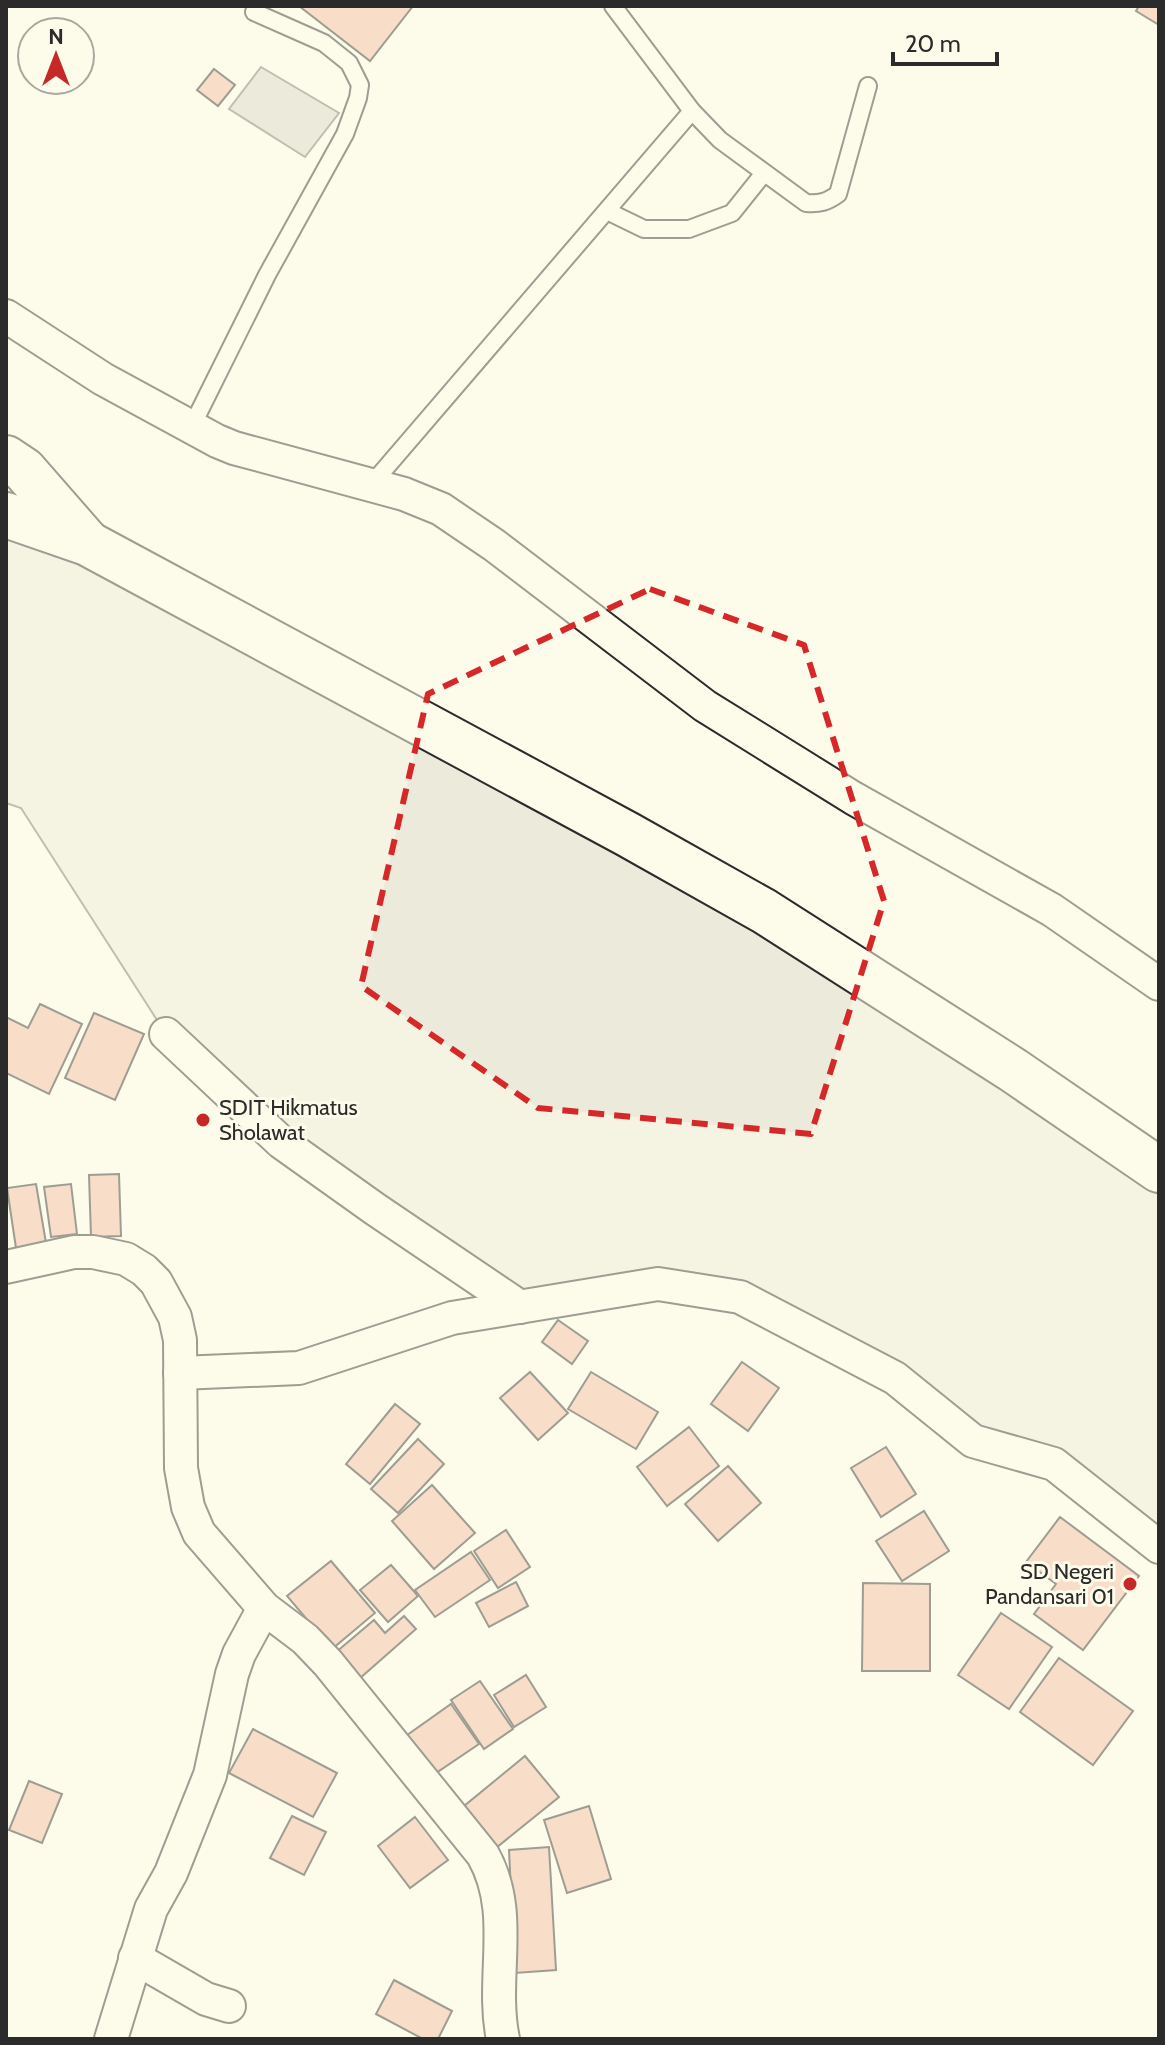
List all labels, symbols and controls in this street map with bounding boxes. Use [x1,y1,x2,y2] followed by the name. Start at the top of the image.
[16,16,96,96] north arrow
[893,16,997,66] scale bar
[48,23,64,50] text: N
[905,29,961,58] text: 20 m
[219,1094,358,1146] place label: SDIT Hikmatus Sholawat
[194,1111,212,1129] marker: SDIT Hikmatus Sholawat
[985,1558,1114,1610] place label: SD Negeri Pandansari 01
[1121,1575,1139,1593] marker: SD Negeri Pandansari 01

